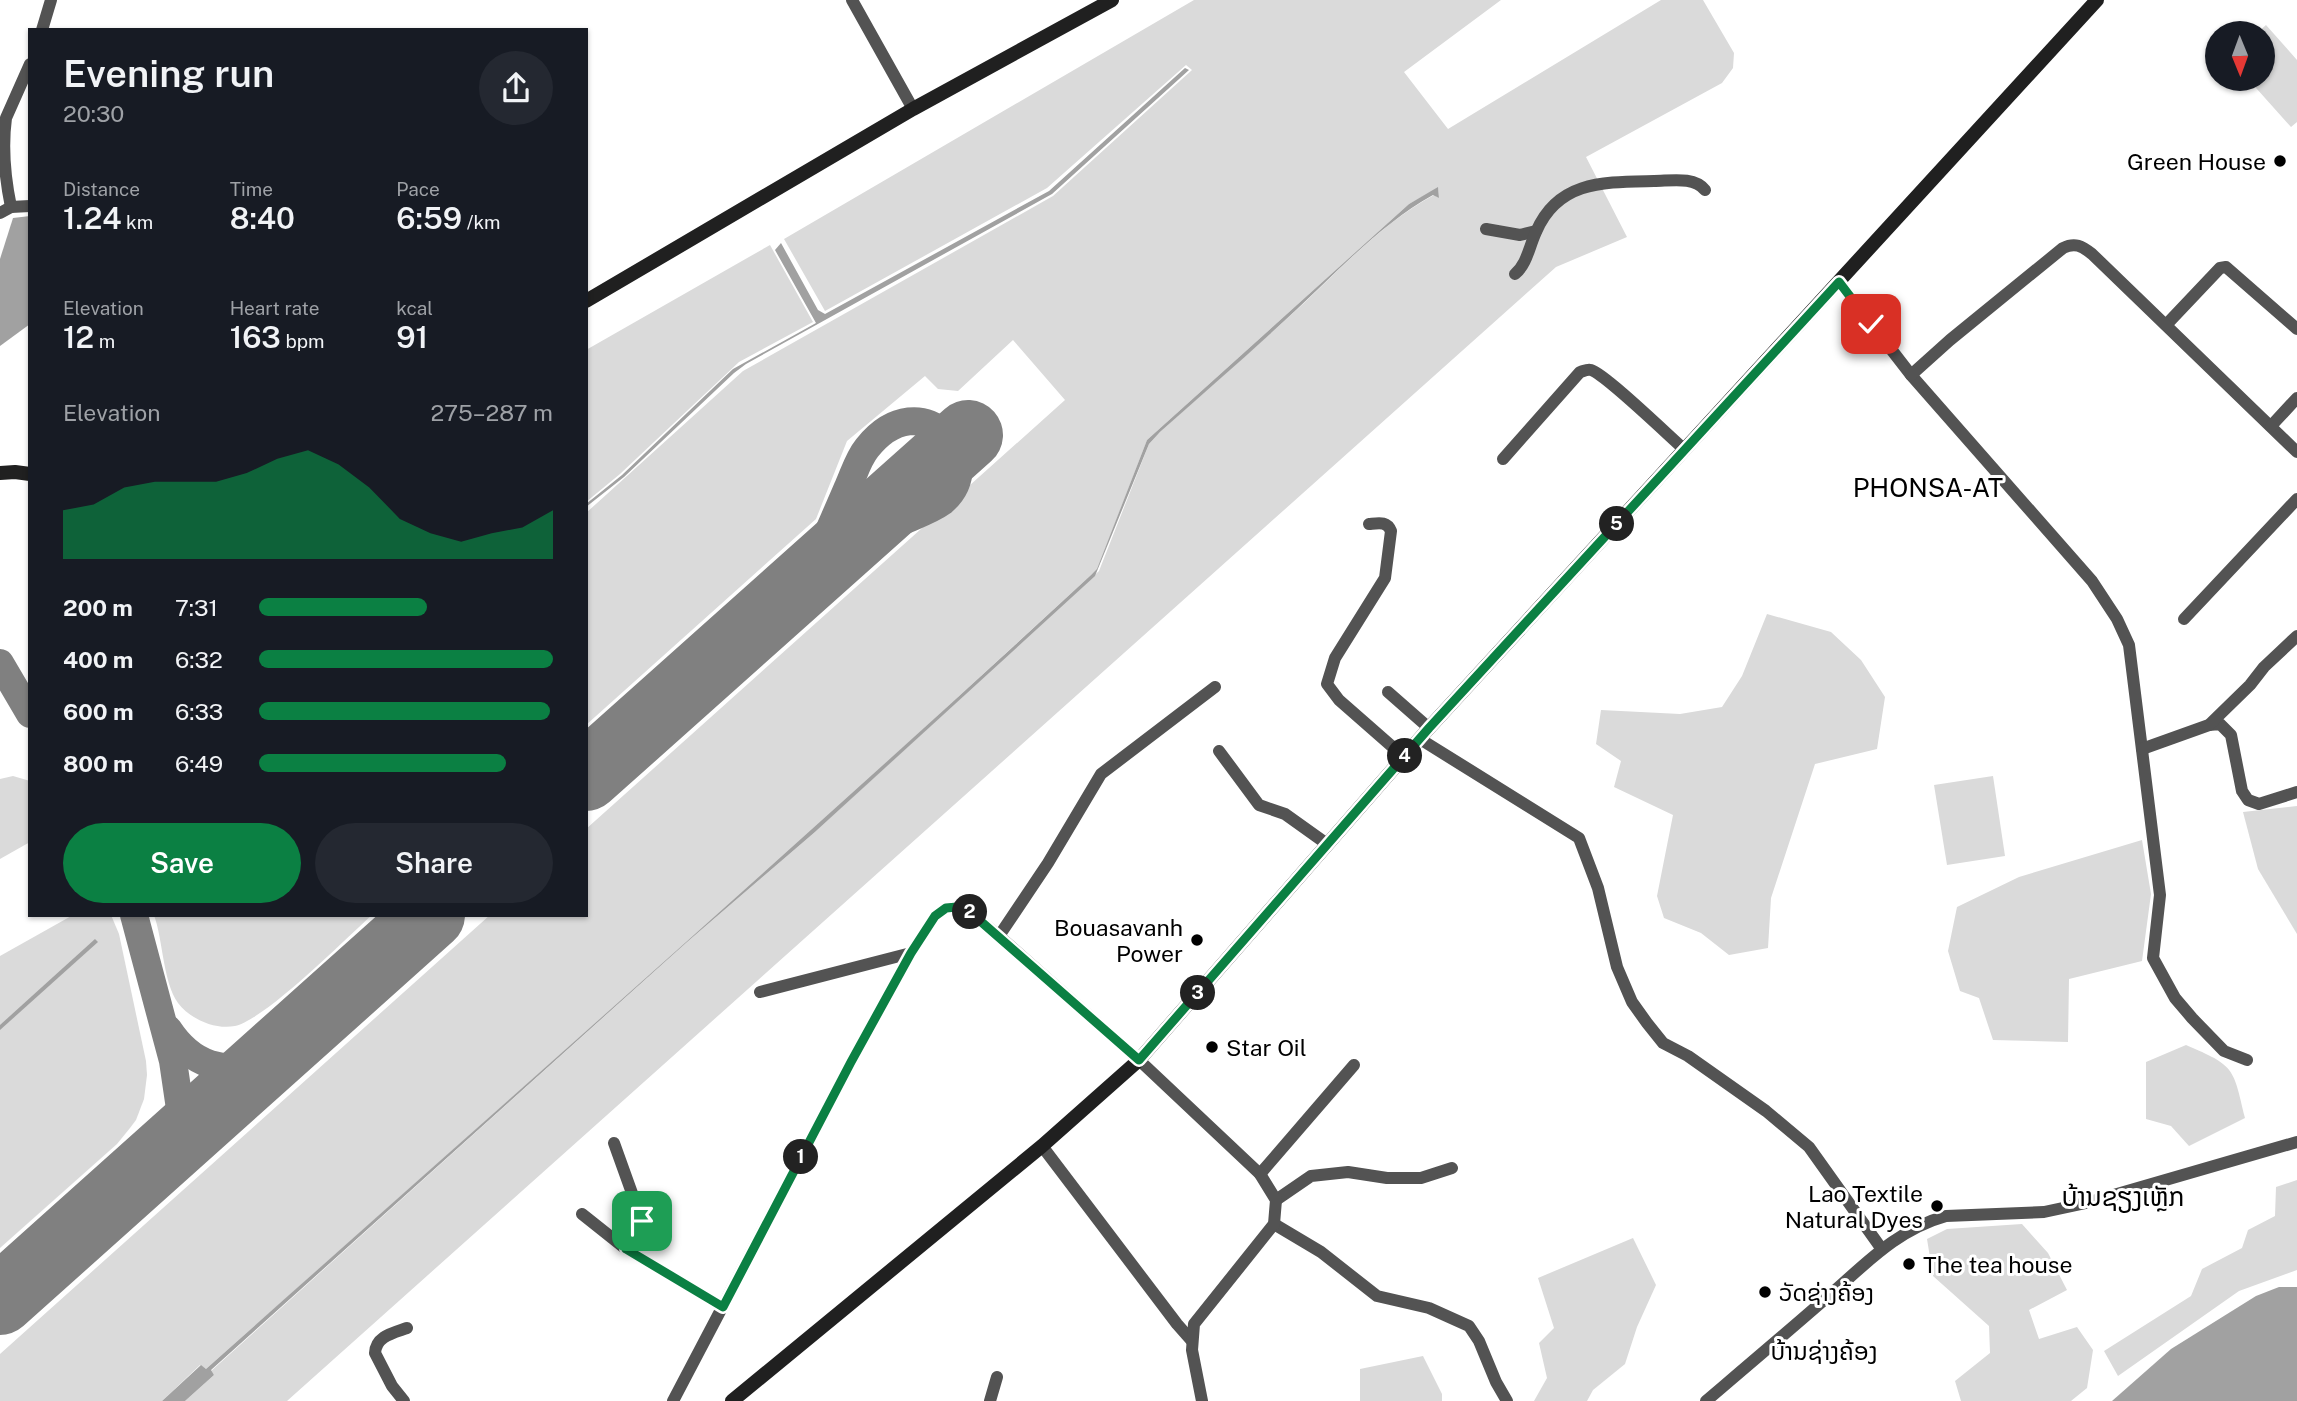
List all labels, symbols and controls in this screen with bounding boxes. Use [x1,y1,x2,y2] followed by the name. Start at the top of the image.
[2205,21,2275,91] north arrow
[2205,21,2275,91] map controls
[63,51,274,96] text: Evening run
[479,51,553,125] button: share
[63,100,124,127] text: 20:30
[2127,148,2266,175] place label: Green House
[2272,153,2288,169] marker: Green House
[63,178,140,200] text: Distance
[230,178,273,200] text: Time
[396,178,440,200] text: Pace
[63,200,121,236] text: 1.24
[230,200,295,236] text: 8:40
[396,200,462,236] text: 6:59
[121,211,153,233] text: km
[462,211,501,233] text: /km
[1841,294,1901,354] pin
[63,297,144,319] text: Elevation
[230,297,319,319] text: Heart rate
[396,297,433,319] text: kcal
[1852,305,1890,343] icon: check
[63,319,94,355] text: 12
[230,319,281,355] text: 163
[396,319,428,355] text: 91
[94,330,115,352] text: m
[281,330,325,352] text: bpm
[63,399,161,426] text: Elevation
[431,399,553,426] text: 275–287 m
[1853,472,2003,503] district label: PHONSA-AT
[1600,506,1634,542] pin: 5
[1610,512,1623,534] text: 5
[63,594,133,621] text: 200 m
[175,594,218,621] text: 7:31
[63,646,133,673] text: 400 m
[175,646,223,673] text: 6:32
[63,698,133,725] text: 600 m
[175,698,223,725] text: 6:33
[1388,738,1422,774] pin: 4
[1398,744,1411,766] text: 4
[63,750,134,777] text: 800 m
[175,750,223,777] text: 6:49
[63,823,301,903] button: Save
[315,823,553,903] button: Share
[953,894,988,930] pin: 2
[963,900,976,922] text: 2
[1054,914,1183,967] place label: Bouasavanh Power
[1189,932,1205,948] marker: Bouasavanh Power
[1180,976,1216,1010] pin: 3
[1191,981,1204,1003] text: 3
[1226,1034,1307,1061] place label: Star Oil
[1204,1039,1220,1055] marker: Star Oil
[784,1140,818,1174] pin: 1
[796,1145,805,1167] text: 1
[1785,1180,1923,1233] place label: Lao Textile Natural Dyes
[2061,1181,2185,1213] district label: ບ້ານຊຽງເຫຼັກ
[612,1191,672,1251] pin
[1929,1198,1945,1214] marker: Lao Textile Natural Dyes
[623,1202,661,1240] icon: arrive
[1923,1251,2072,1278] place label: The tea house
[1901,1256,1917,1272] marker: The tea house
[1779,1279,1874,1306] place label: ວັດຊ່າງຄ້ອງ
[1757,1284,1773,1300] marker: ວັດຊ່າງຄ້ອງ
[1770,1337,1878,1365] district label: ບ້ານຊ່າງຄ້ອງ

